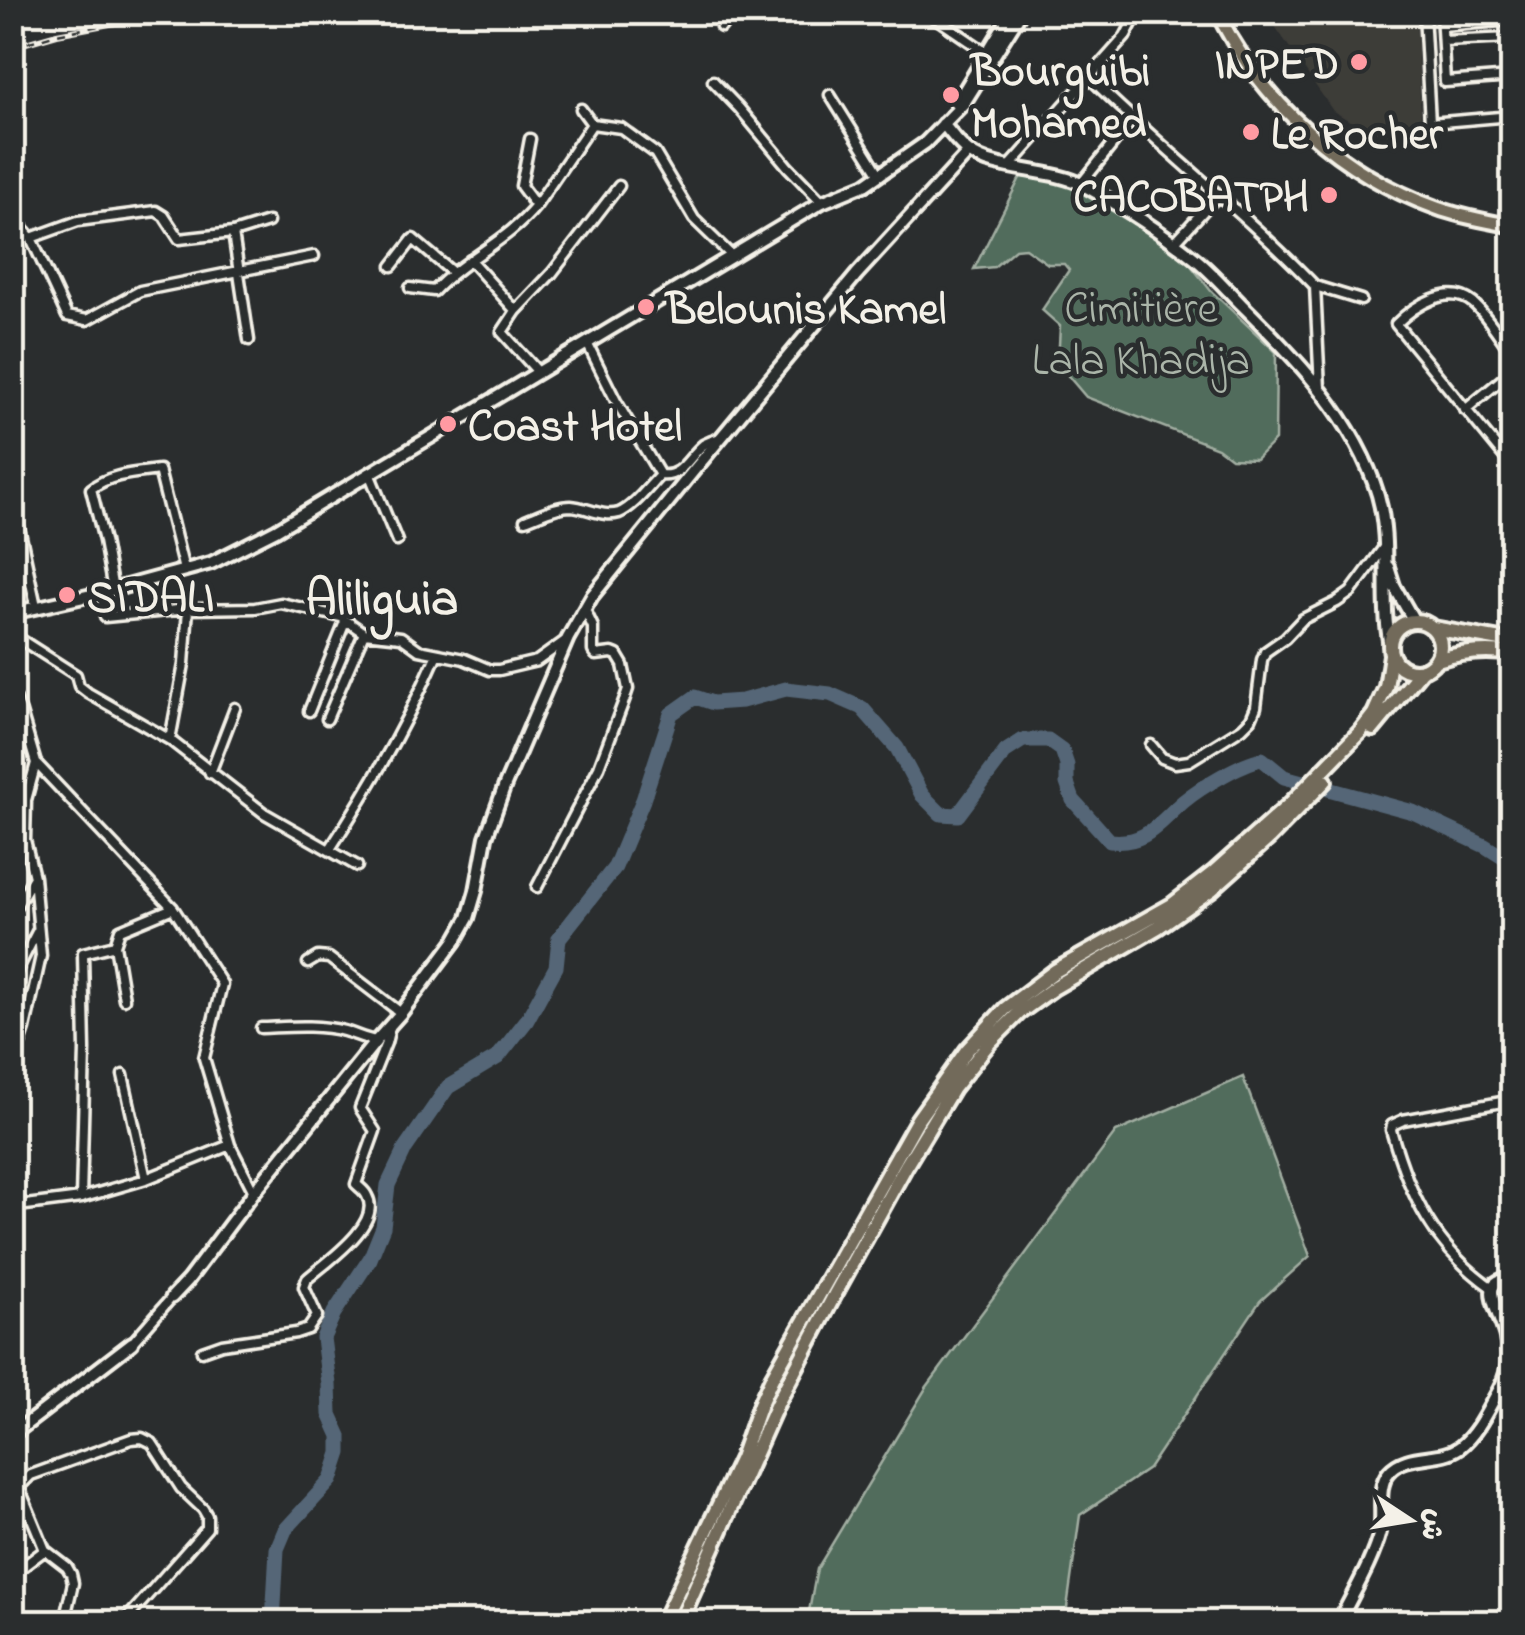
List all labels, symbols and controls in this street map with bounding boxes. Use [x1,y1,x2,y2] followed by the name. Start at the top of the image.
[1214,34,1339,100] place label: INPED
[969,41,1150,159] place label: Bourguibi Mohamed
[1348,51,1370,73] marker: INPED
[940,84,962,106] marker: Bourguibi Mohamed
[1271,104,1444,170] place label: Le Rocher
[1240,121,1262,143] marker: Le Rocher
[1074,167,1309,233] place label: CACOBATPH
[1318,184,1340,206] marker: CACOBATPH
[1032,278,1250,396] park label: Cimitière Lala Khadija
[664,279,946,345] place label: Belounis Kamel
[635,296,657,318] marker: Belounis Kamel
[468,396,682,462] place label: Coast Hotel
[437,413,459,435] marker: Coast Hotel
[306,565,458,640] district label: Aliliguia
[87,567,214,633] place label: SIDALI
[56,584,78,606] marker: SIDALI
[1360,1470,1460,1570] north arrow
[1408,1505,1454,1544] text: ش

